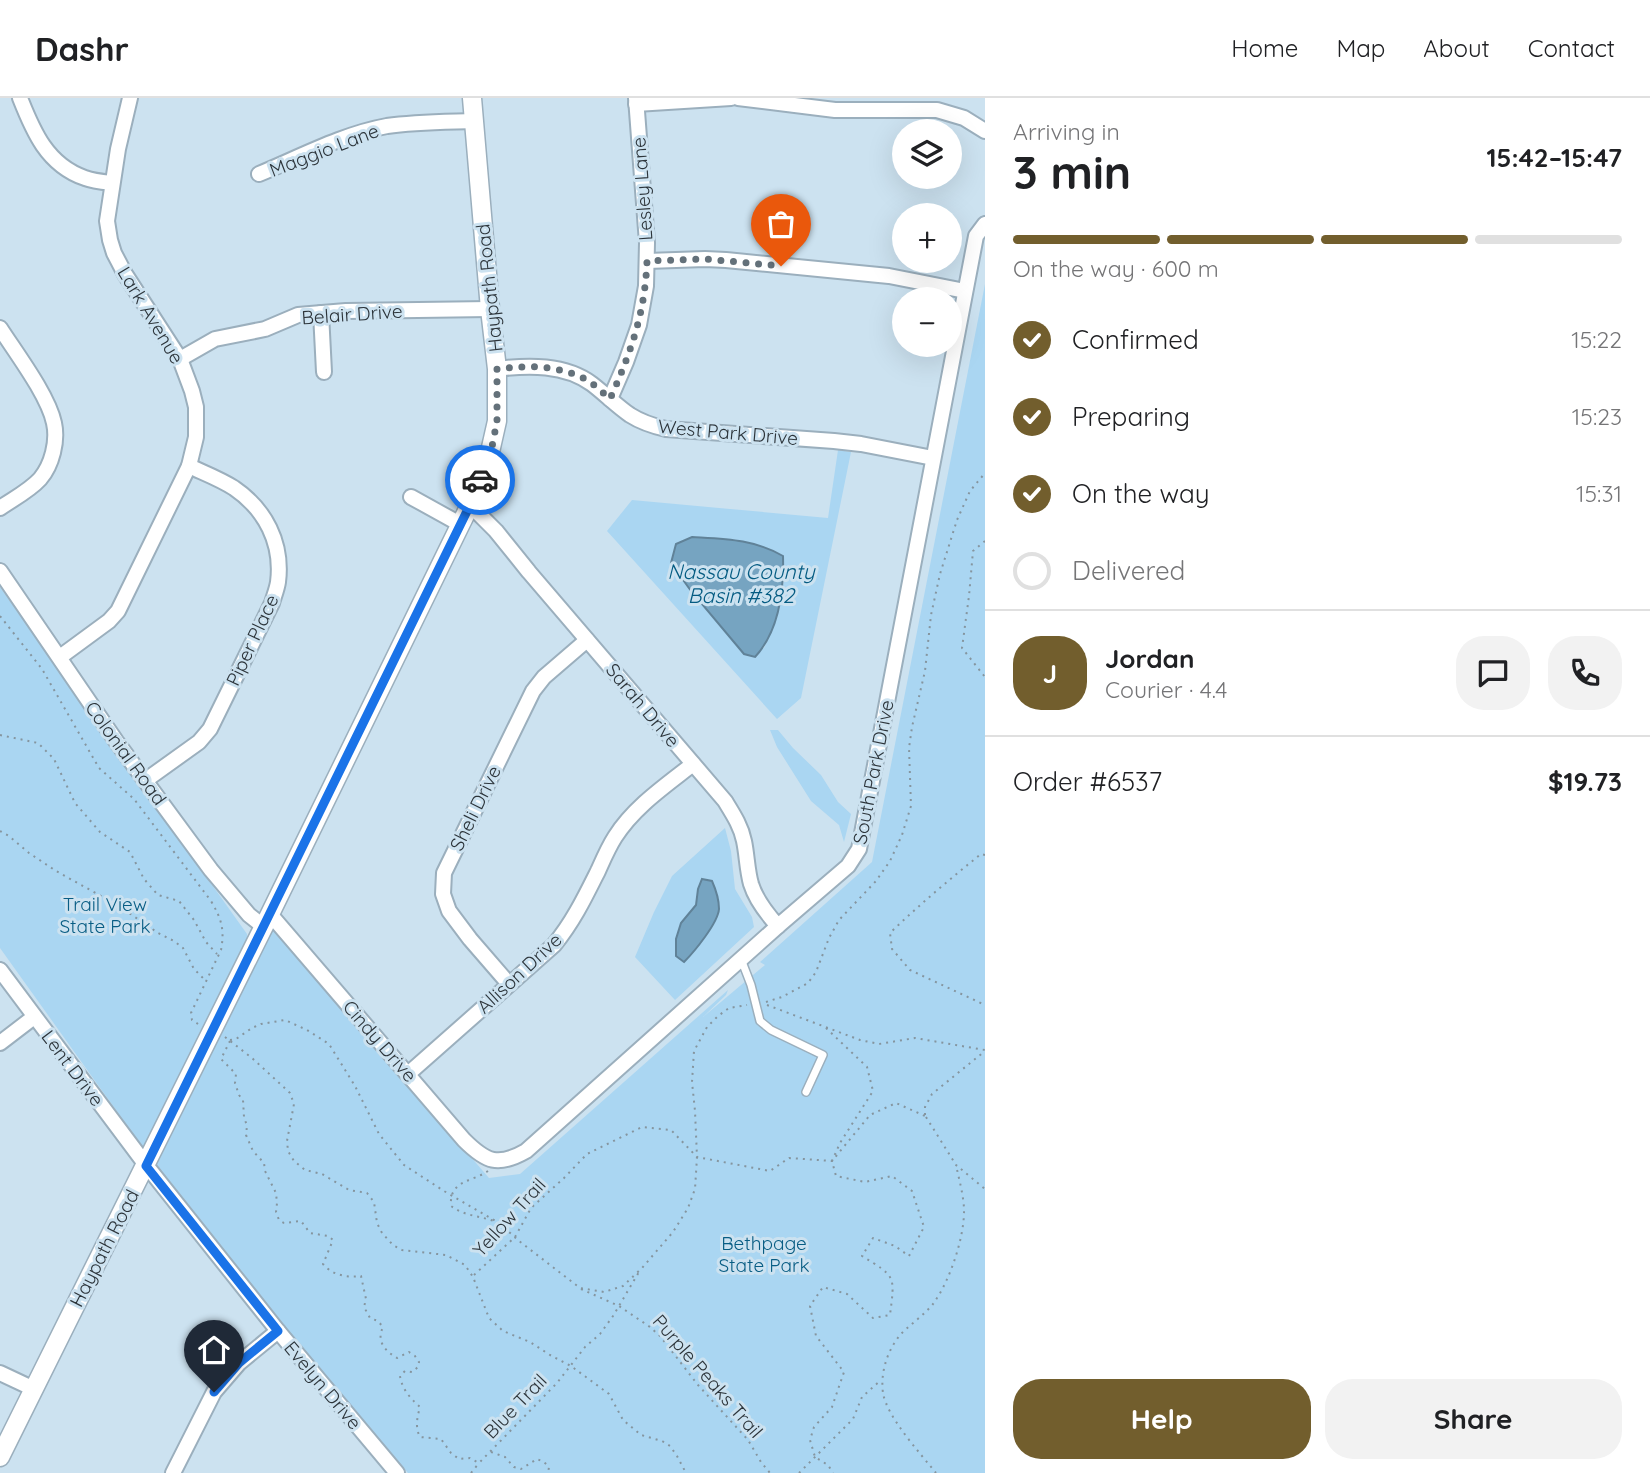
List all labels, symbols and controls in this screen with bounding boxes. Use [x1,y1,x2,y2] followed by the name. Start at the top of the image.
[35,28,129,69] text: Dashr
[1231,33,1298,63] text: Home
[1336,33,1385,63] text: Map
[1423,33,1490,63] text: About
[1528,33,1615,63] text: Contact
[1013,117,1120,146] text: Arriving in
[266,118,382,182] street label: Maggio Lane
[892,119,962,357] map controls
[892,119,962,189] button: layers
[626,136,658,242] street label: Lesley Lane
[1486,141,1622,174] text: 15:42–15:47
[1013,143,1131,201] text: 3 min
[751,194,811,266] pin
[892,203,962,273] button: +
[762,205,800,243] icon: bag
[470,223,508,353] street label: Haypath Road
[1013,254,1219,283] text: On the way · 600 m
[113,262,189,368] street label: Lark Avenue
[892,287,962,357] button: −
[301,298,403,330] street label: Belair Drive
[1013,321,1051,359] icon: check
[1072,323,1199,356] text: Confirmed
[1571,325,1622,354] text: 15:22
[1013,398,1051,436] icon: check
[1072,400,1190,433] text: Preparing
[1572,402,1622,431] text: 15:23
[657,414,799,450] street label: West Park Drive
[445,445,515,515] courier
[461,461,499,499] icon: car
[1013,475,1051,513] icon: check
[1072,477,1210,510] text: On the way
[1576,479,1622,508] text: 15:31
[1072,554,1185,587] text: Delivered
[667,558,816,608] water label: Nassau County Basin #382
[220,591,284,689] street label: Piper Place
[1456,636,1530,710] button: chat
[1548,636,1622,710] button: phone
[1105,642,1194,675] text: Jordan
[1043,657,1057,690] text: J
[601,658,685,752] street label: Sarah Drive
[1105,675,1227,704] text: Courier · 4.4
[80,696,172,810] street label: Colonial Road
[847,698,899,846] street label: South Park Drive
[444,762,506,854] street label: Sheli Drive
[1013,765,1162,798] text: Order #6537
[1548,765,1622,798] text: $19.73
[59,892,151,938] park label: Trail View State Park
[472,928,566,1018] street label: Allison Drive
[338,995,422,1087] street label: Cindy Drive
[37,1025,109,1111] street label: Lent Drive
[467,1173,551,1261] street label: Yellow Trail
[64,1185,144,1311] street label: Haypath Road
[718,1231,810,1277] park label: Bethpage State Park
[648,1309,768,1443] street label: Purple Peaks Trail
[184,1320,244,1392] pin
[195,1331,233,1369] icon: home
[279,1336,367,1434] street label: Evelyn Drive
[478,1369,552,1443] street label: Blue Trail
[1013,1379,1311,1459] button: Help
[1325,1379,1622,1459] button: Share

